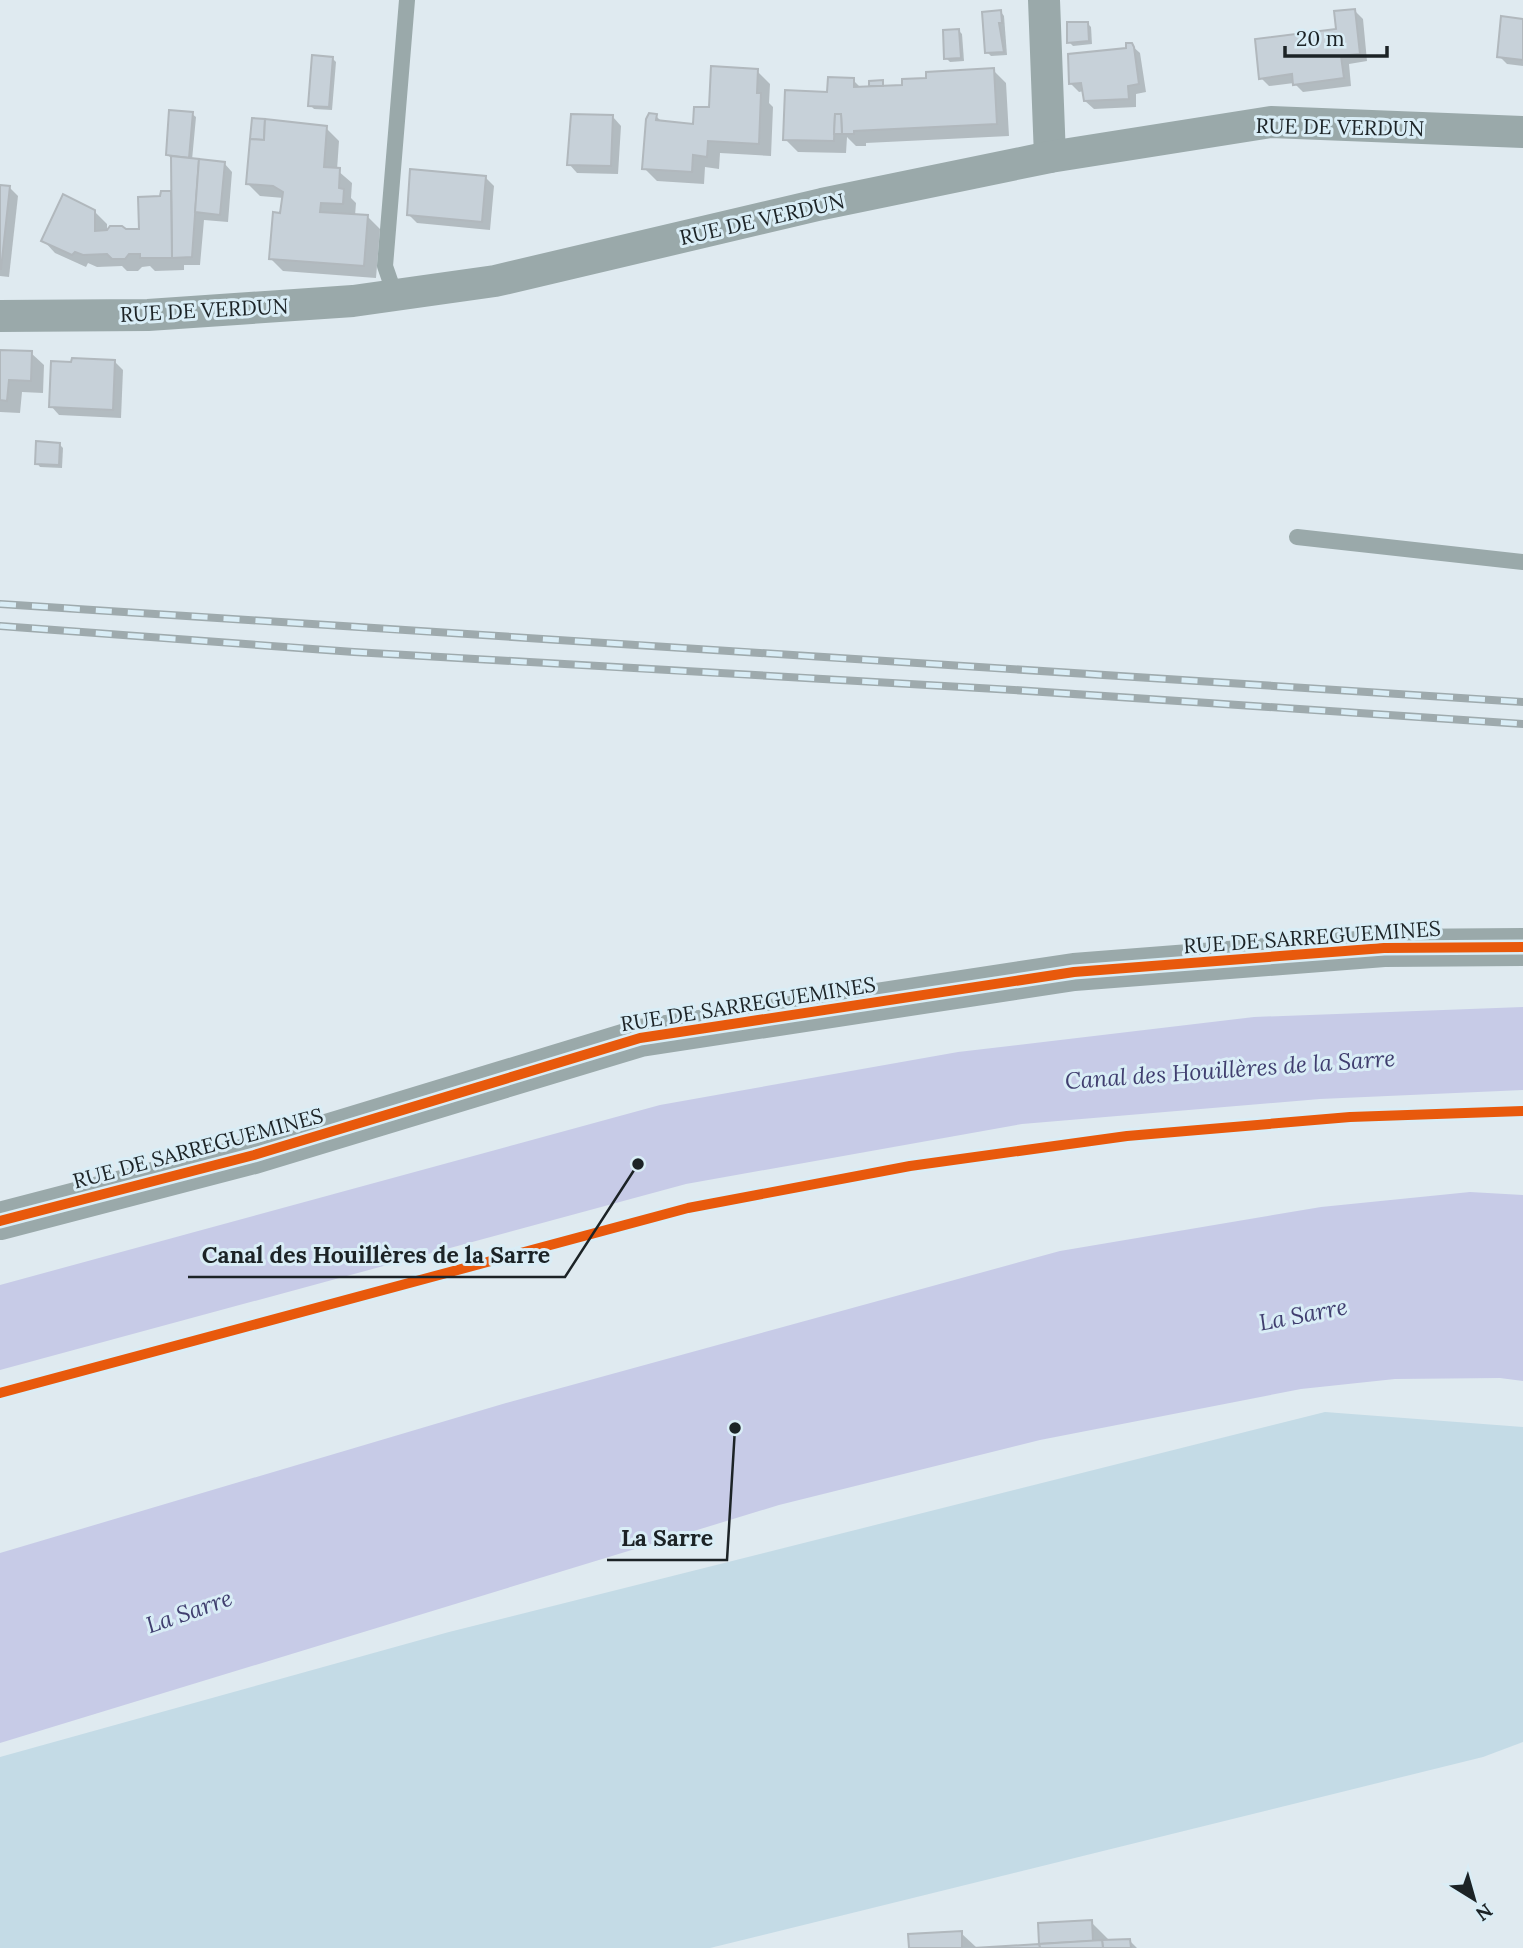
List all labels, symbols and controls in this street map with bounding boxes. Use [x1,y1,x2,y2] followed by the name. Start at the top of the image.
[1285,14,1386,58] scale bar
[1296,25,1345,52] text: 20 m
[1255,112,1425,142] street label: RUE DE VERDUN
[677,187,847,251] street label: RUE DE VERDUN
[119,292,289,328] street label: RUE DE VERDUN
[1182,915,1442,959] street label: RUE DE SARREGUEMINES
[618,970,878,1038] street label: RUE DE SARREGUEMINES
[1064,1043,1396,1095] water label: Canal des Houillères de la Sarre
[70,1102,326,1194] street label: RUE DE SARREGUEMINES
[188,1233,565,1277] callout: Canal des Houillères de la Sarre
[202,1240,550,1269] text: Canal des Houillères de la Sarre
[1256,1291,1350,1337] water label: La Sarre
[607,1516,727,1560] callout: La Sarre
[621,1523,713,1552] text: La Sarre
[142,1583,236,1639] water label: La Sarre
[1439,1864,1509,1934] north arrow
[1471,1899,1497,1927] text: N

